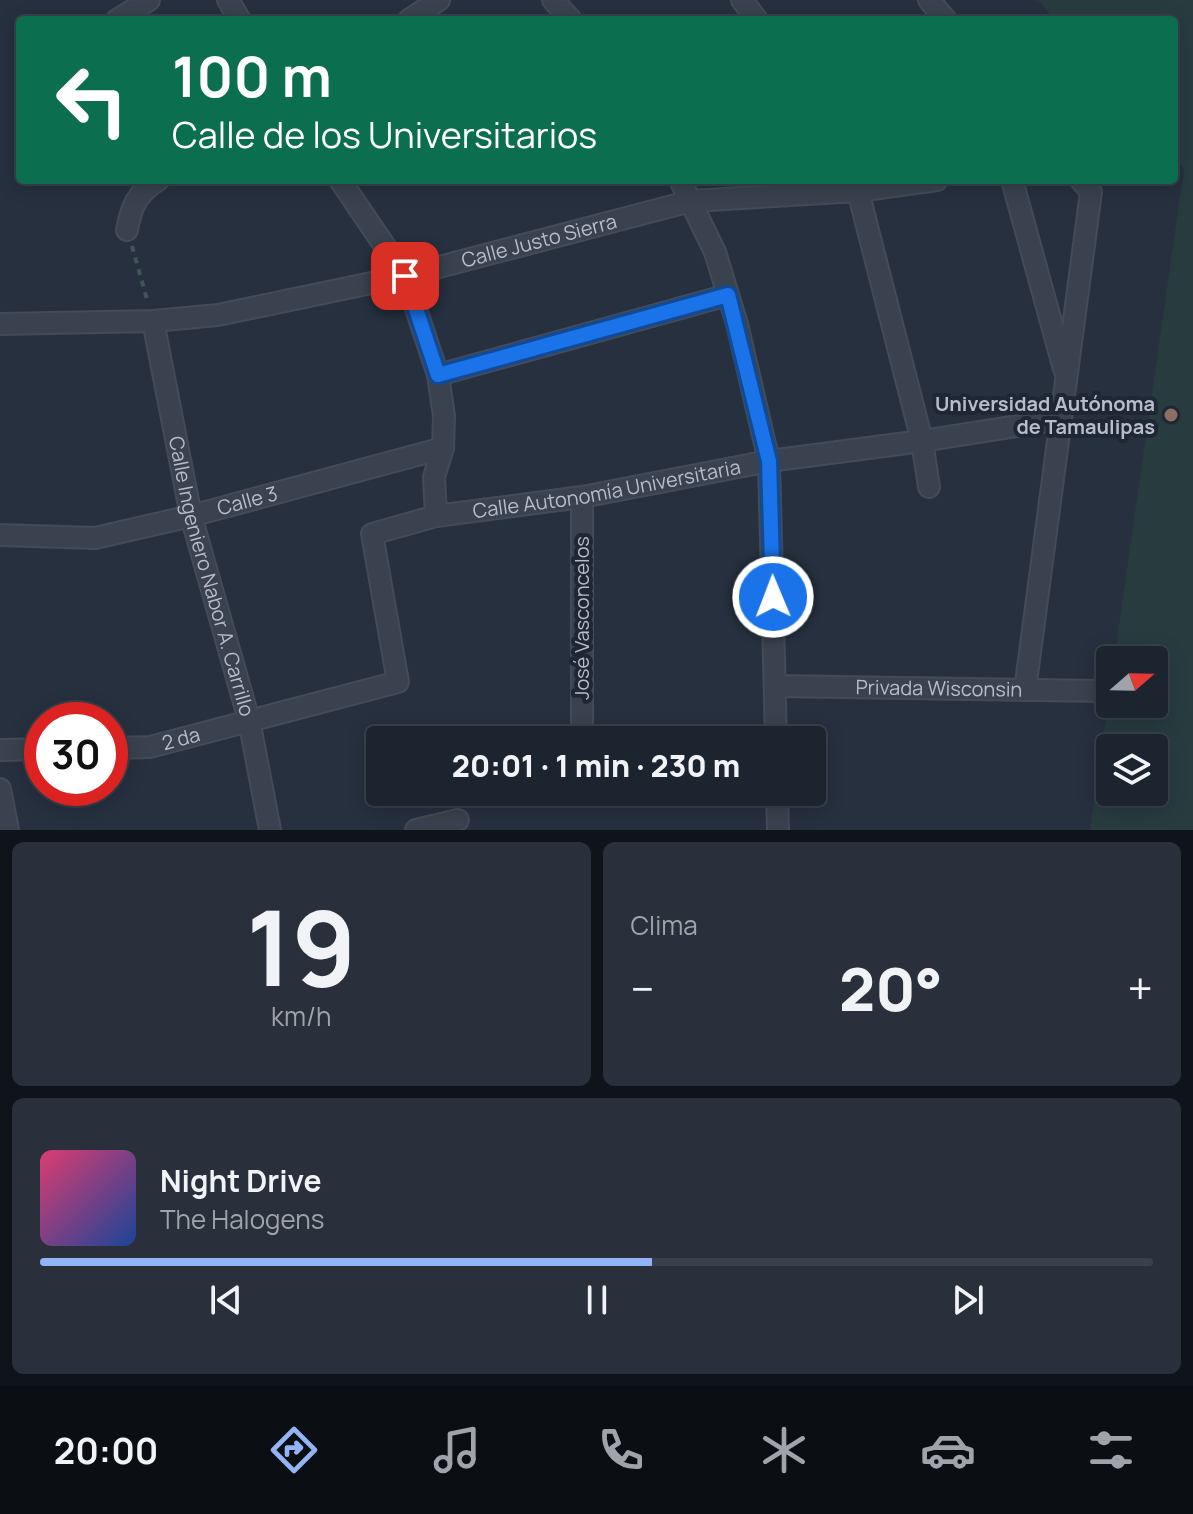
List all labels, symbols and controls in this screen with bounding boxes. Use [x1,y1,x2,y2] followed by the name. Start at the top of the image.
[172,37,332,114] text: 100 m
[40,48,144,152] icon: left
[172,110,597,159] text: Calle de los Universitarios
[458,207,620,274] street label: Calle Justo Sierra
[371,242,439,310] pin
[383,254,427,298] icon: arrive
[935,390,1155,440] place label: Universidad Autónoma de Tamaulipas
[1162,406,1180,424] marker: Universidad Autónoma de Tamaulipas
[163,434,261,719] street label: Calle Ingeniero Nabor A. Carrillo
[471,453,743,524] street label: Calle Autonomía Universitaria
[214,479,281,521] street label: Calle 3
[568,536,595,700] street label: José Vasconcelos
[731,555,815,639] position arrow
[1096,646,1168,718] north arrow
[1096,646,1168,806] map controls
[855,673,1023,703] street label: Privada Wisconsin
[24,702,128,806] speed limit sign: 30
[159,720,203,756] street label: 2 da
[1096,734,1168,806] button: layers
[452,745,740,786] text: 20:01 · 1 min · 230 m
[246,875,356,1017] text: 19
[631,907,698,943] text: Clima
[839,947,943,1029] text: 20°
[631,958,654,1018] text: −
[1128,958,1153,1018] text: +
[271,998,331,1034] text: km/h
[160,1160,322,1201] text: Night Drive
[160,1201,324,1237] text: The Halogens
[204,1278,248,1322] icon: previous
[575,1278,619,1322] icon: pause
[946,1278,990,1322] icon: next
[266,1422,322,1478] icon: directions
[429,1422,485,1478] icon: music
[593,1422,649,1478] icon: phone
[756,1422,812,1478] icon: climate
[920,1422,976,1478] icon: car
[1083,1422,1139,1478] icon: filters
[54,1426,159,1475] text: 20:00

